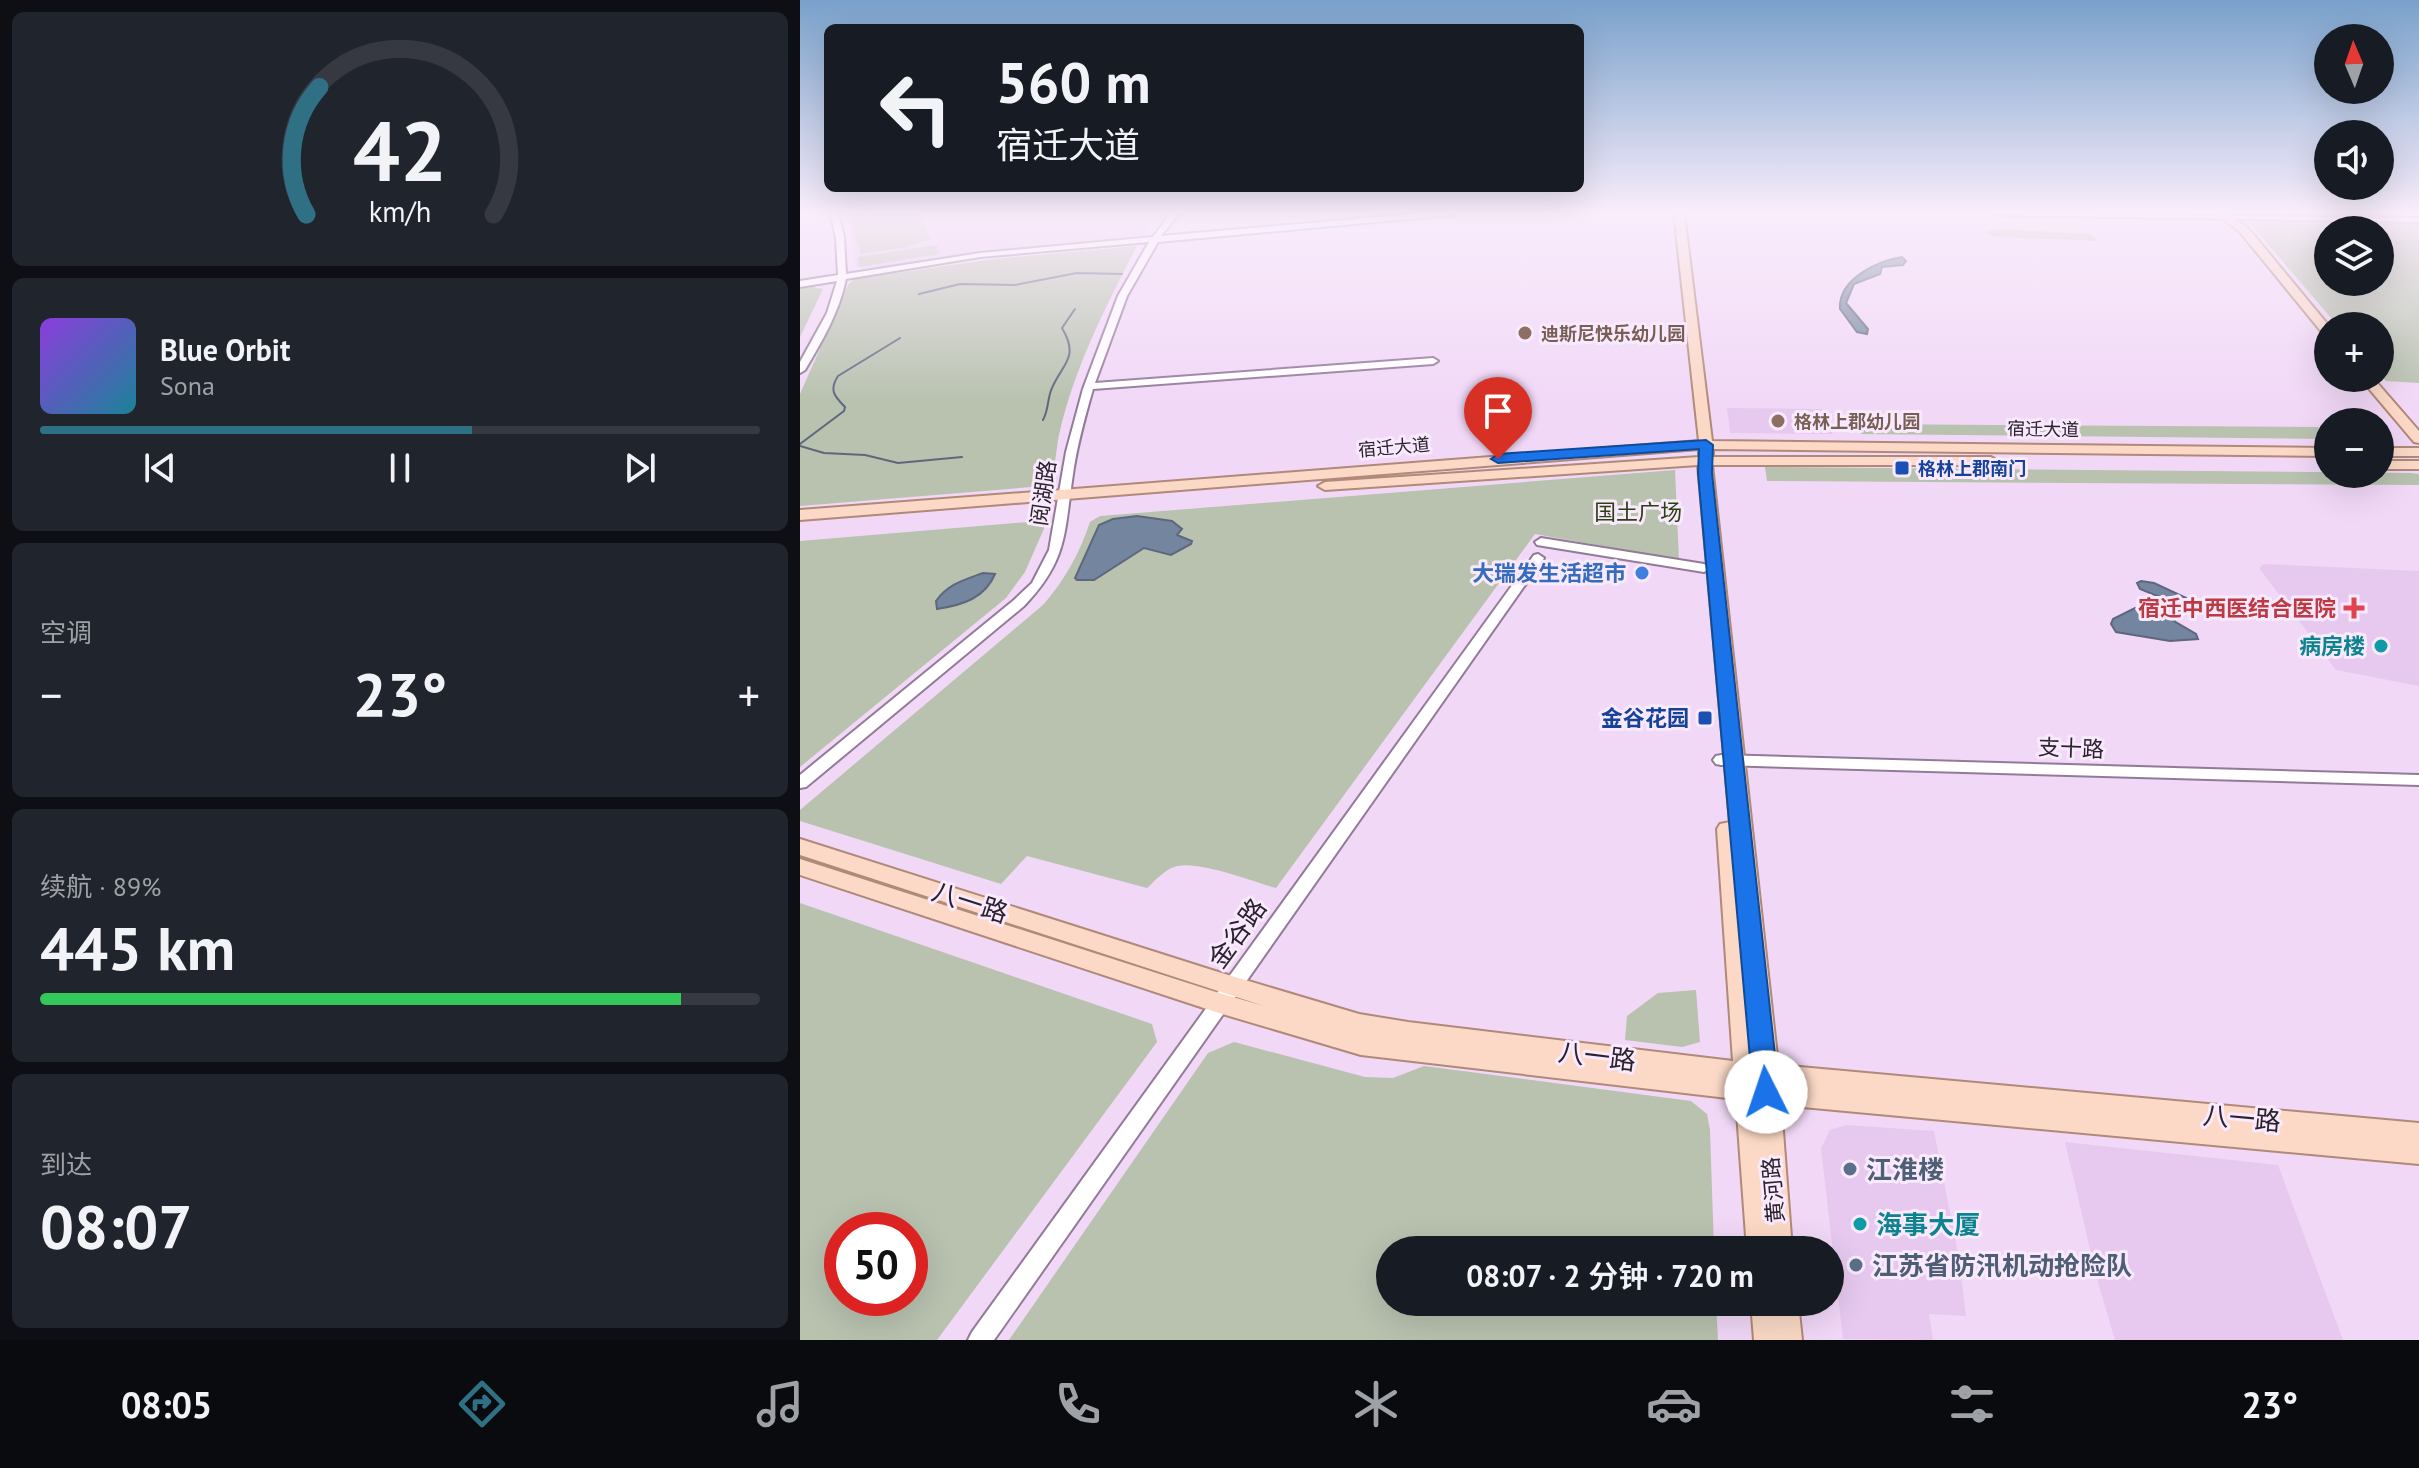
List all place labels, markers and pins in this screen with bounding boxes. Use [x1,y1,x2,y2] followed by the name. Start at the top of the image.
[1541,322,1685,345] place label: 迪斯尼快乐幼儿园
[1516,324,1534,342] marker: 迪斯尼快乐幼儿园
[1464,377,1532,459] pin
[1794,410,1920,433] place label: 格林上郡幼儿园
[1769,412,1787,430] marker: 格林上郡幼儿园
[1918,457,2026,480] place label: 格林上郡南门
[1893,459,1911,477] marker: 格林上郡南门
[1472,559,1626,587] place label: 大瑞发生活超市
[1633,564,1651,582] marker: 大瑞发生活超市
[2138,594,2336,622] place label: 宿迁中西医结合医院
[2343,597,2365,619] marker: 宿迁中西医结合医院
[2299,632,2365,660] place label: 病房楼
[2372,637,2390,655] marker: 病房楼
[1601,704,1689,732] place label: 金谷花园
[1696,709,1714,727] marker: 金谷花园
[1866,1153,1944,1186] place label: 江淮楼
[1841,1160,1859,1178] marker: 江淮楼
[1876,1208,1980,1241] place label: 海事大厦
[1851,1215,1869,1233] marker: 海事大厦
[1872,1249,2132,1282] place label: 江苏省防汛机动抢险队
[1847,1256,1865,1274] marker: 江苏省防汛机动抢险队

